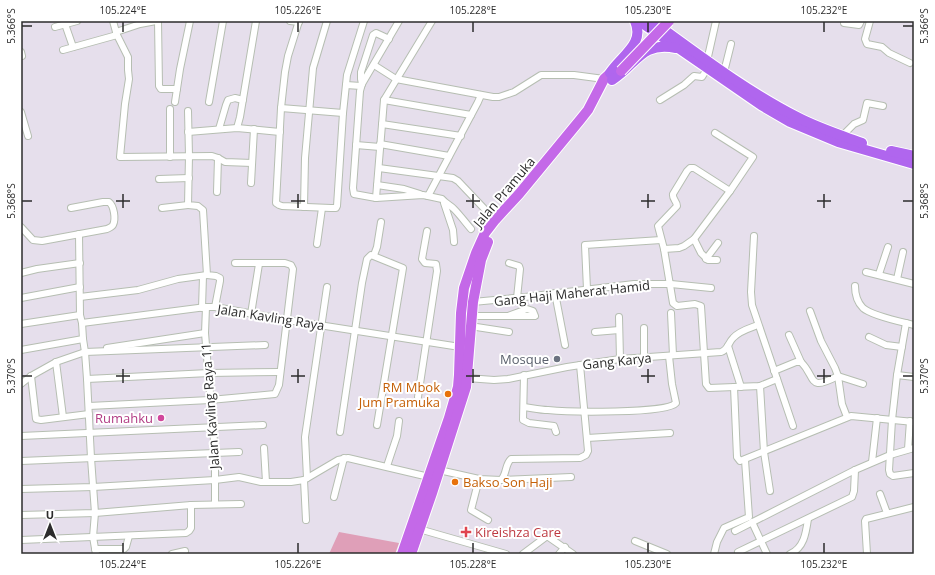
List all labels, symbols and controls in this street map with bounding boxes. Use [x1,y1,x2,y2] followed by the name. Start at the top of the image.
[100,3,146,17] text: 105.224°E
[275,3,321,17] text: 105.226°E
[450,3,496,17] text: 105.228°E
[625,3,671,17] text: 105.230°E
[801,3,847,17] text: 105.232°E
[4,8,18,44] text: 5.366°S
[917,8,931,44] text: 5.366°S
[468,153,539,233] street label: Jalan Pramuka
[4,183,18,219] text: 5.368°S
[917,183,931,219] text: 5.368°S
[493,276,651,310] street label: Gang Haji Maherat Hamid
[214,299,326,334] street label: Jalan Kavling Raya
[197,342,224,472] street label: Jalan Kavling Raya 11
[582,348,652,374] street label: Gang Karya
[500,350,549,368] place label: Mosque
[552,354,562,364] marker: Mosque
[4,358,18,394] text: 5.370°S
[917,358,931,394] text: 5.370°S
[357,378,440,411] place label: RM Mbok Jum Pramuka
[443,389,453,399] marker: RM Mbok Jum Pramuka
[95,409,153,427] place label: Rumahku
[156,413,166,423] marker: Rumahku
[463,473,553,491] place label: Bakso Son Haji
[450,477,460,487] marker: Bakso Son Haji
[30,505,70,545] north arrow
[46,507,54,522] text: U
[475,523,561,541] place label: Kireishza Care
[460,526,472,538] marker: Kireishza Care
[100,557,146,571] text: 105.224°E
[275,557,321,571] text: 105.226°E
[450,557,496,571] text: 105.228°E
[625,557,671,571] text: 105.230°E
[801,557,847,571] text: 105.232°E

